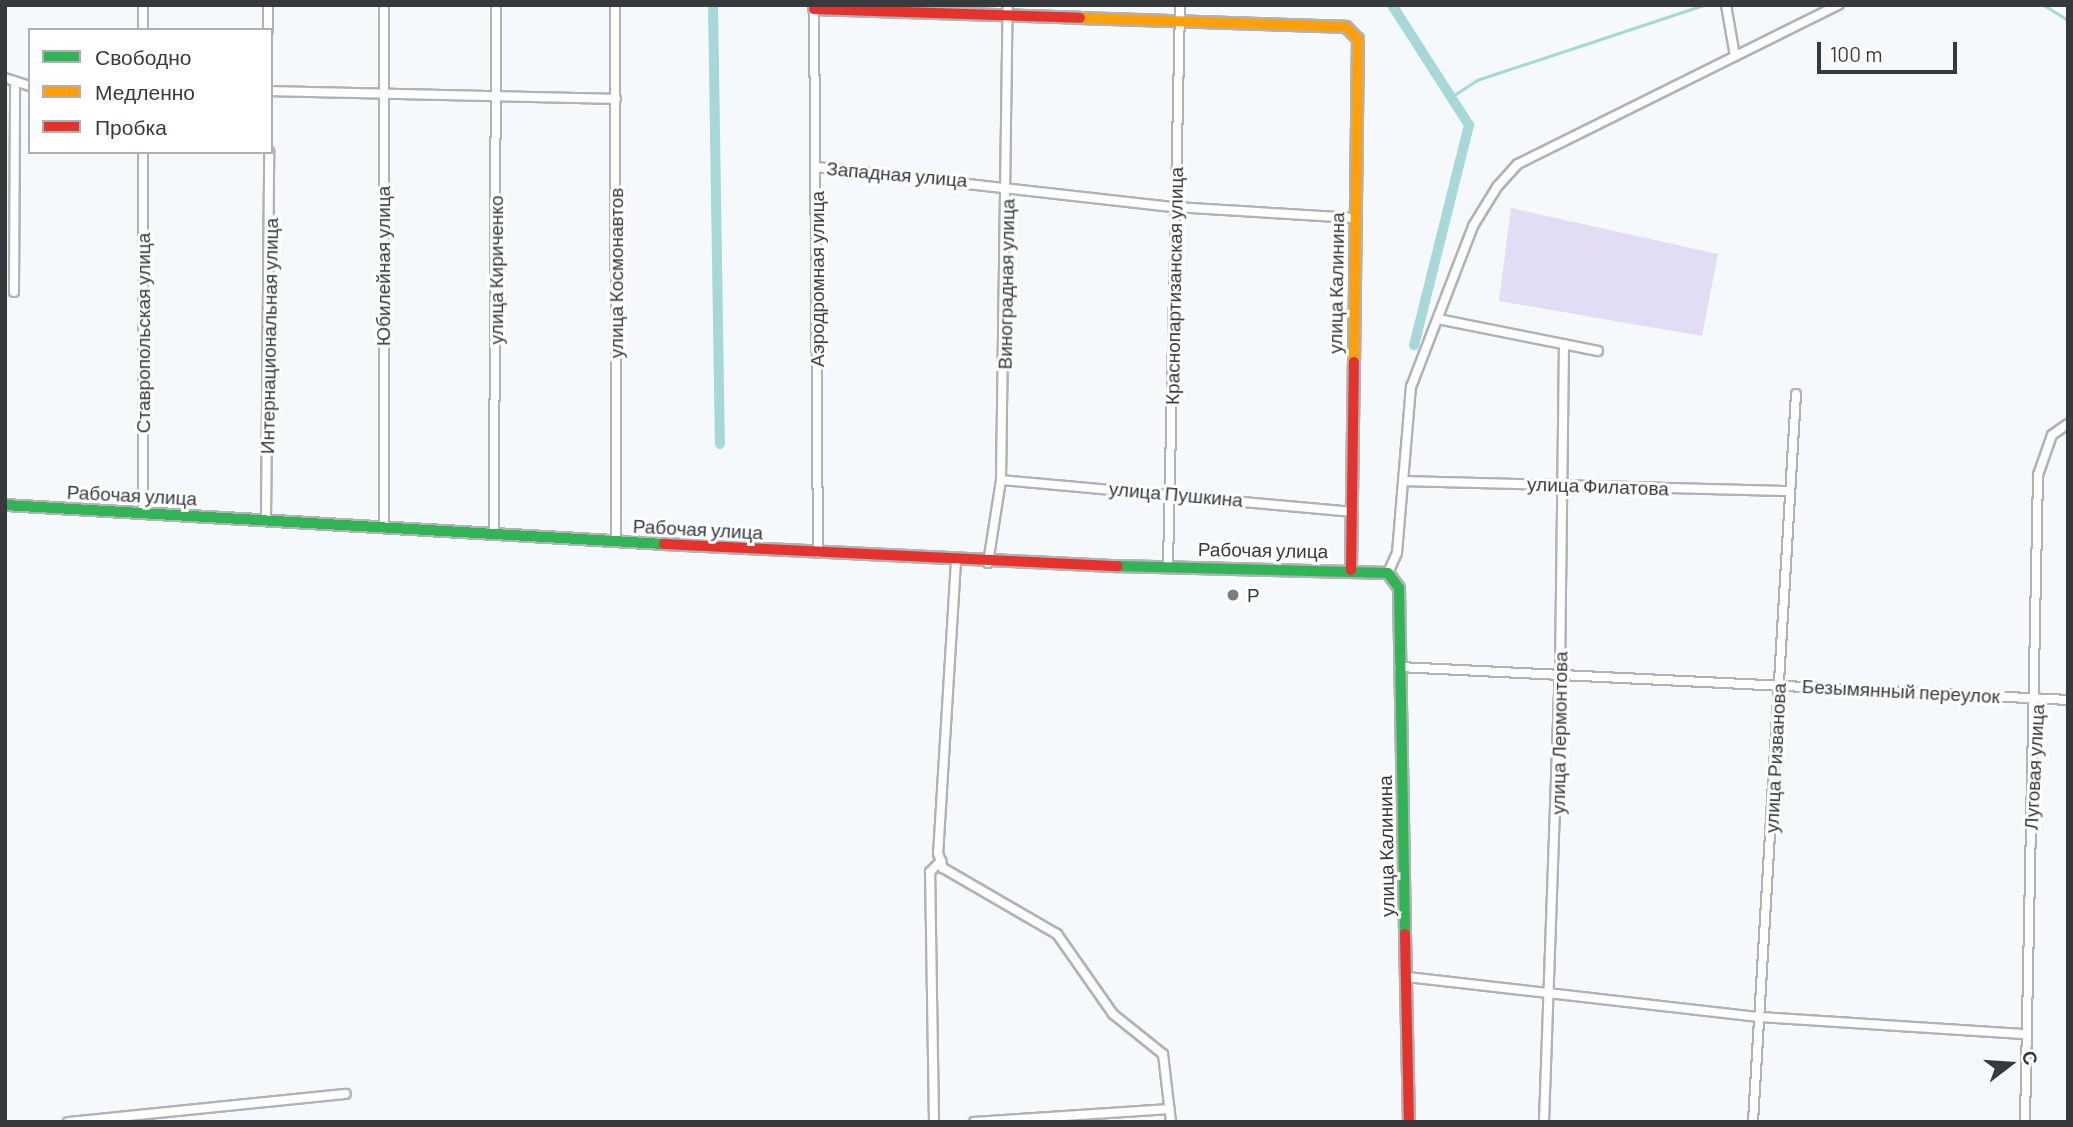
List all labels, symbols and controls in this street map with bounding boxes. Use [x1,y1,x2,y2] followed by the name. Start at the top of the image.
[28,28,273,154] legend
[1821,28,1961,72] scale bar
[1830,41,1883,66] text: 100 m
[95,44,192,69] text: Свободно
[95,79,195,104] text: Медленно
[95,114,167,139] text: Пробка
[826,156,968,192] street label: Западная улица
[1161,167,1187,405] street label: Краснопартизанская улица
[372,186,394,346] street label: Юбилейная улица
[605,188,627,358] street label: улица Космонавтов
[806,191,828,367] street label: Аэродромная улица
[485,196,507,344] street label: улица Кириченко
[993,198,1019,370] street label: Виноградная улица
[1323,212,1349,354] street label: улица Калинина
[256,218,282,454] street label: Интернациональная улица
[132,233,154,433] street label: Ставропольская улица
[1527,472,1669,500] street label: улица Филатова
[1108,477,1244,511] street label: улица Пушкина
[66,480,198,510] street label: Рабочая улица
[632,514,764,544] street label: Рабочая улица
[1198,537,1328,563] street label: Рабочая улица
[1247,584,1260,606] place label: Р
[1225,587,1241,603] marker: Р
[1546,651,1572,815] street label: улица Лермонтова
[1801,674,2001,708] street label: Безымянный переулок
[1760,683,1790,833] street label: улица Ризванова
[2019,703,2049,831] street label: Луговая улица
[1373,775,1399,917] street label: улица Калинина
[1975,1029,2045,1099] north arrow
[2018,1048,2044,1068] text: С

